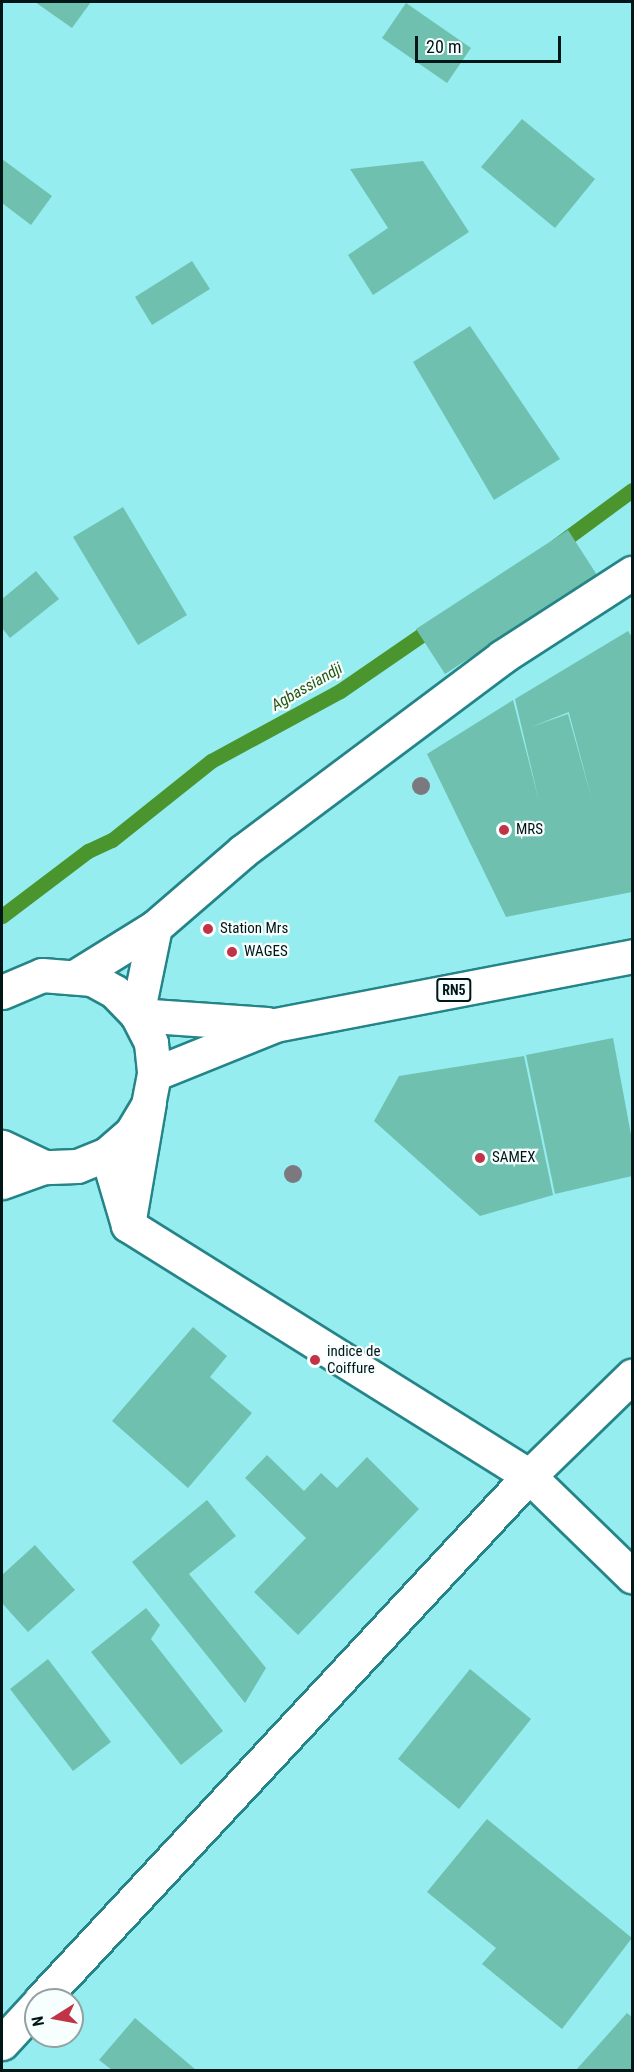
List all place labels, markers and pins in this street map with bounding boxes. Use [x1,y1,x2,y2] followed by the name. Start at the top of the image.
[516,821,543,839] place label: MRS
[497,823,511,837] marker: MRS
[220,920,288,938] place label: Station Mrs
[201,922,215,936] marker: Station Mrs
[244,943,288,961] place label: WAGES
[225,945,239,959] marker: WAGES
[492,1149,535,1167] place label: SAMEX
[473,1151,487,1165] marker: SAMEX
[327,1342,380,1377] place label: indice de Coiffure
[308,1353,322,1367] marker: indice de Coiffure

